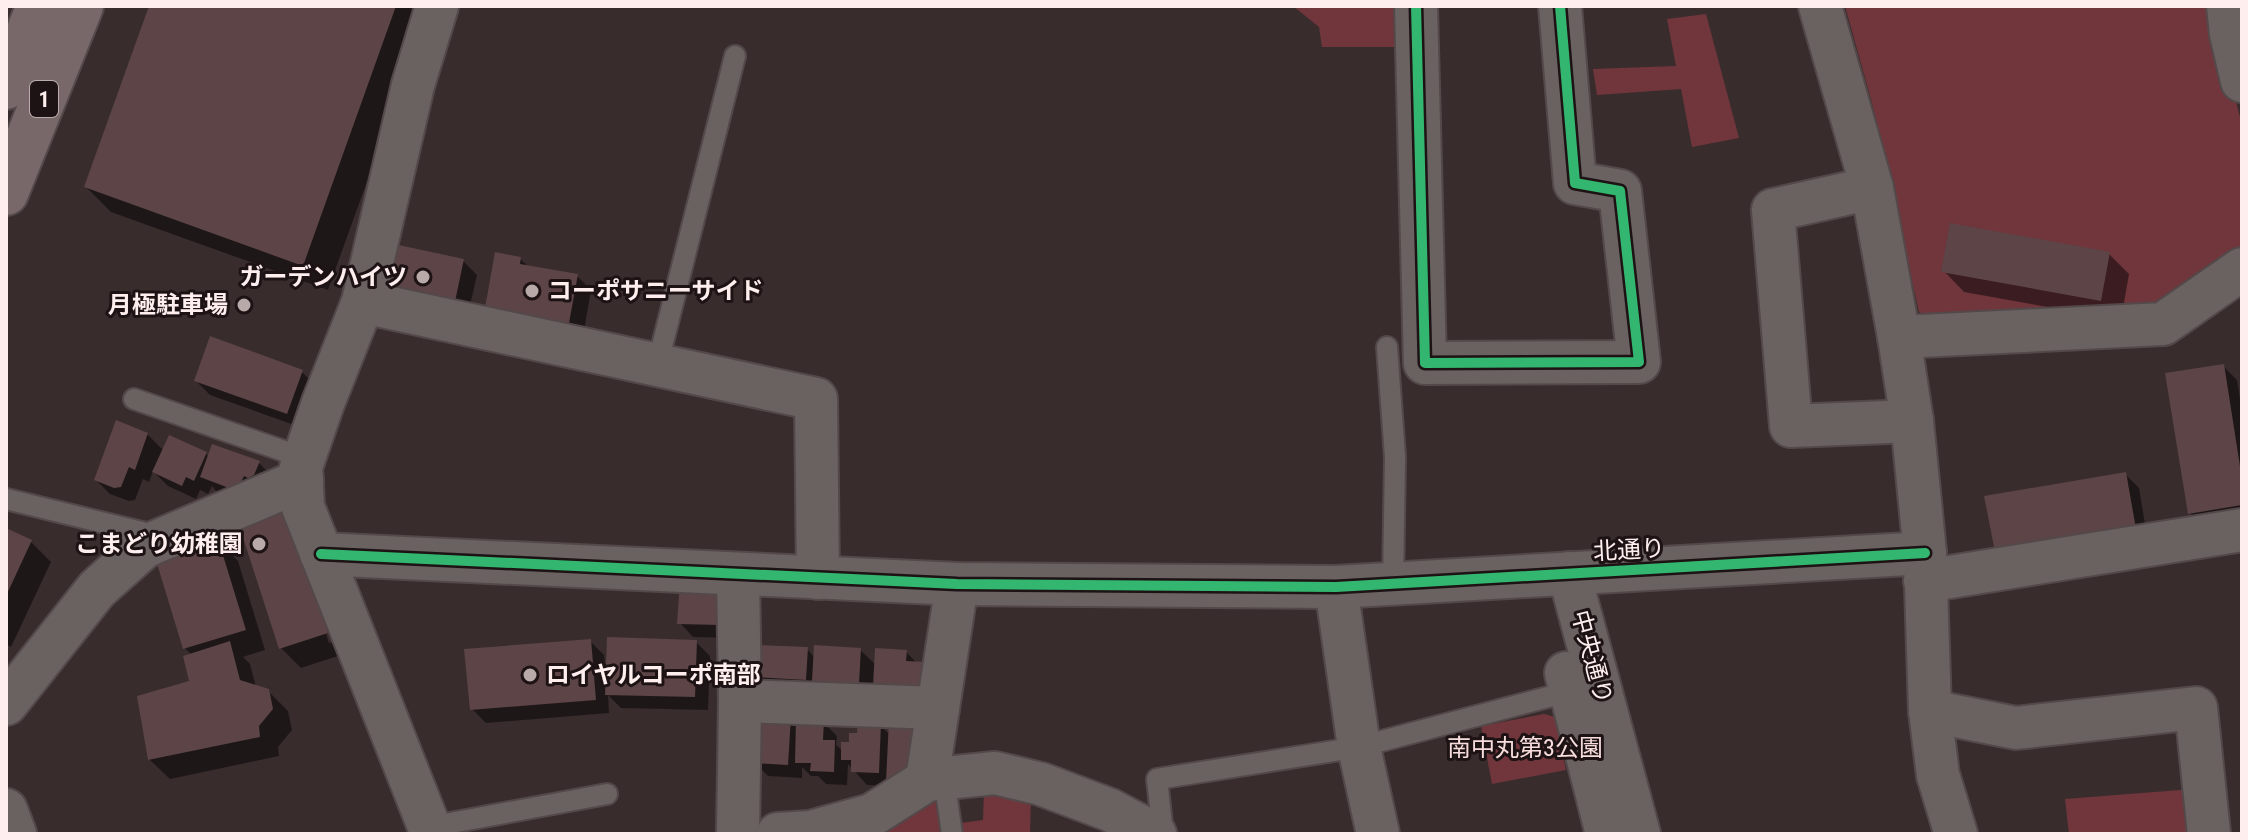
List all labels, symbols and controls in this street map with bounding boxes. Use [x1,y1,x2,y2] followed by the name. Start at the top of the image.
[30,81,58,117] road number: 1
[239,263,407,291] place label: ガーデンハイツ
[414,268,432,286] marker: ガーデンハイツ
[548,277,764,305] place label: コーポサニーサイド
[523,282,541,300] marker: コーポサニーサイド
[108,291,228,319] place label: 月極駐車場
[235,296,253,314] marker: 月極駐車場
[75,530,243,558] place label: こまどり幼稚園
[1592,534,1666,566] street label: 北通り
[250,535,268,553] marker: こまどり幼稚園
[1566,607,1618,707] street label: 中央通り
[546,661,761,689] place label: ロイヤルコーポ南部
[521,666,539,684] marker: ロイヤルコーポ南部
[1447,734,1603,762] park label: 南中丸第3公園

